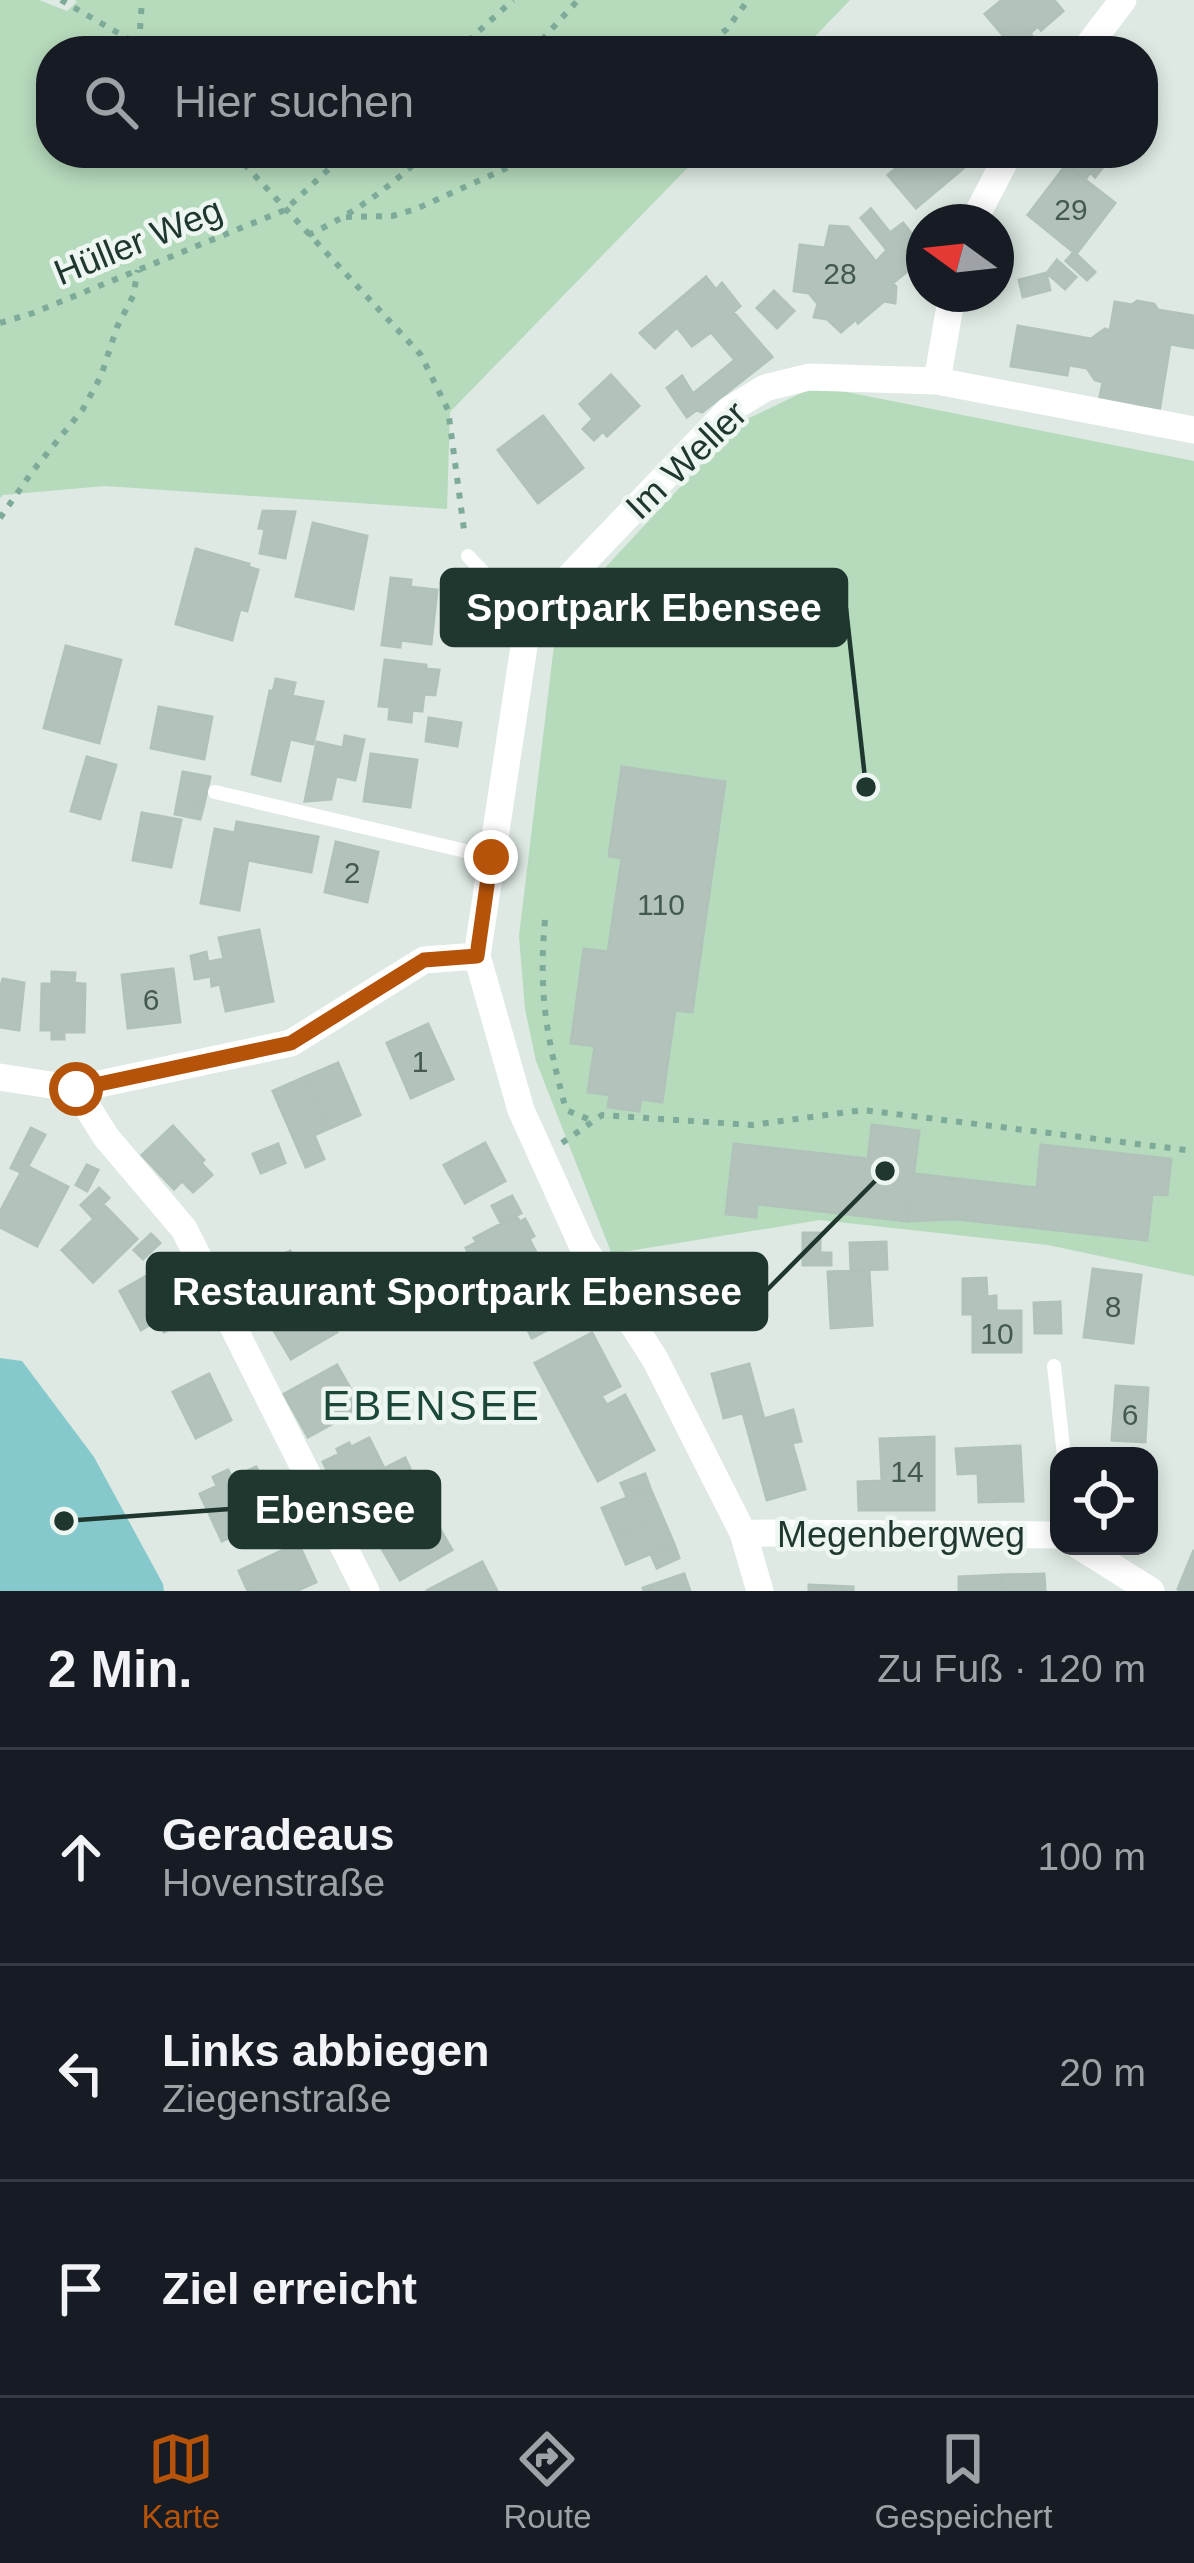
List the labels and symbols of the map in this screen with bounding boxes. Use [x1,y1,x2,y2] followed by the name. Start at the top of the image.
[48,189,228,293] street label: Hüller Weg
[1054,193,1088,226] house number: 29
[906,204,1014,312] north arrow
[823,257,857,290] house number: 28
[617,393,755,527] street label: Im Weller
[442,570,846,645] callout: Sportpark Ebensee
[466,586,822,629] text: Sportpark Ebensee
[464,830,518,884] route end
[344,856,360,889] house number: 2
[637,888,685,921] house number: 110
[143,983,159,1016] house number: 6
[412,1045,428,1078] house number: 1
[49,1062,103,1116] route start
[148,1254,766,1329] callout: Restaurant Sportpark Ebensee
[172,1270,742,1313] text: Restaurant Sportpark Ebensee
[1105,1290,1121,1323] house number: 8
[980,1317,1014,1350] house number: 10
[322,1382,542,1429] district label: EBENSEE
[1122,1398,1138,1431] house number: 6
[890,1455,924,1488] house number: 14
[230,1472,439,1547] callout: Ebensee
[255,1488,415,1531] text: Ebensee
[777,1514,1025,1555] street label: Megenbergweg

